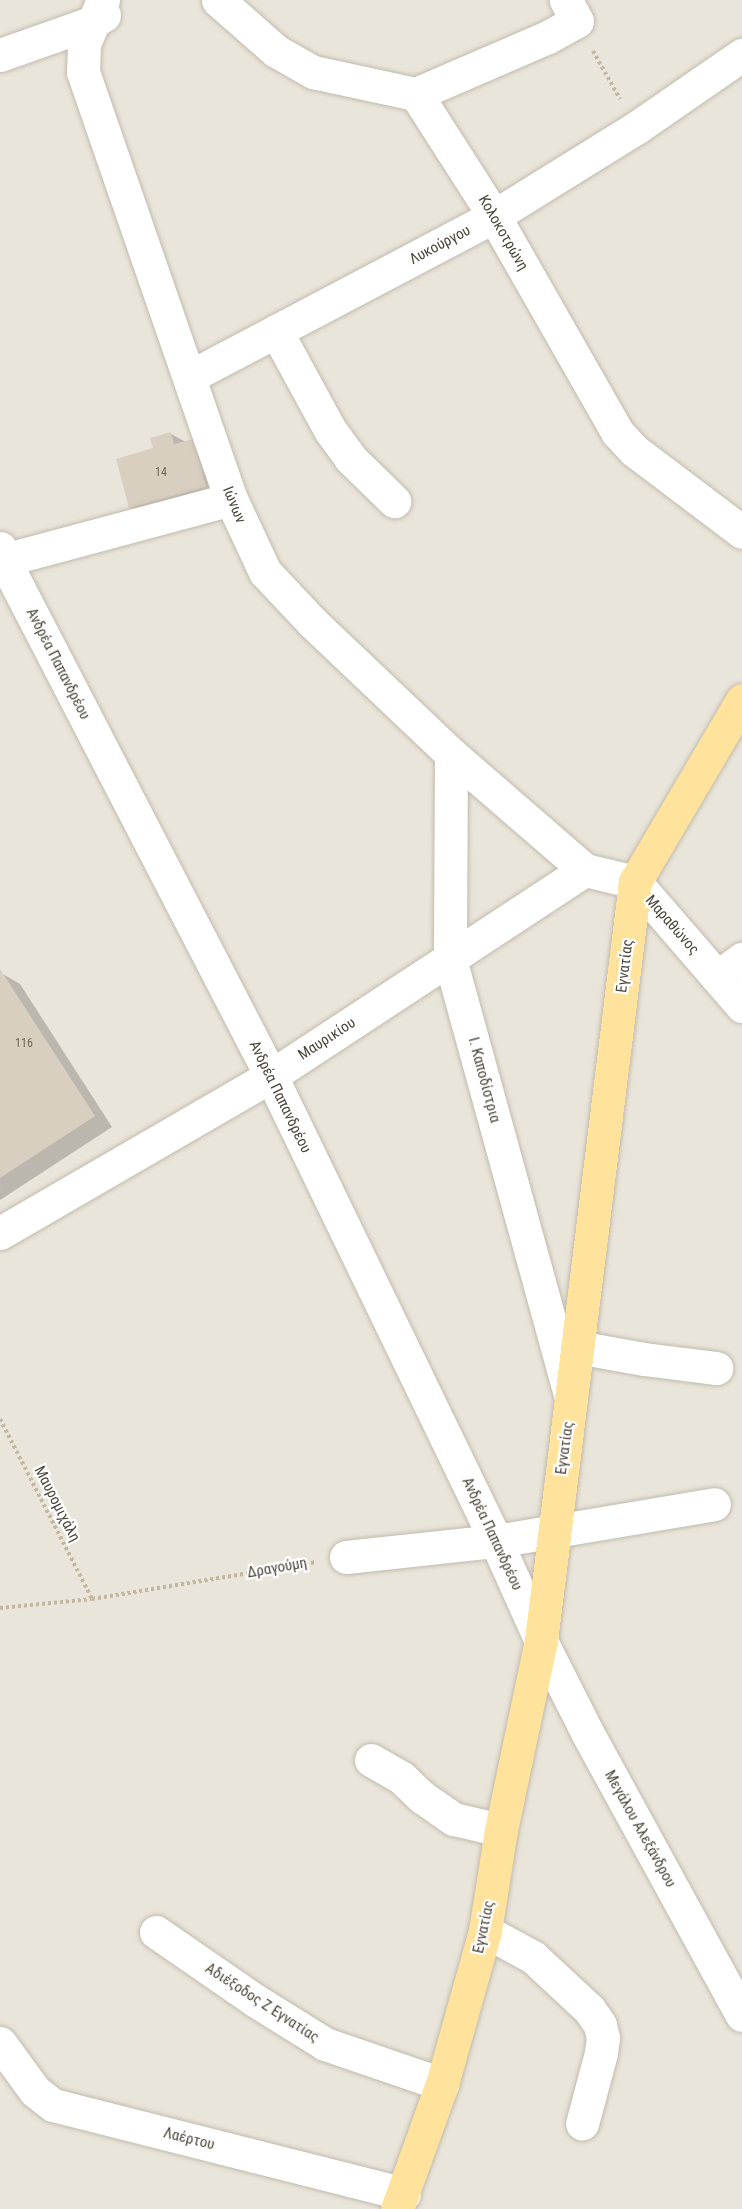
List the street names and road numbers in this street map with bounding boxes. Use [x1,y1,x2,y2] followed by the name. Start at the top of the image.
[474,192,532,274] street label: Κολοκοτρώνη
[406,221,474,269] street label: Λυκούργου
[219,484,249,526] street label: Ιώνων
[22,605,94,723] street label: Ανδρέα Παπανδρέου
[641,892,703,958] street label: Μαραθώνος
[613,938,637,994] street label: Εγνατίας
[295,1014,359,1064] street label: Μαυρικίου
[464,1035,504,1125] street label: Ι. Καποδίστρια
[245,1038,315,1156] street label: Ανδρέα Παπανδρέου
[552,1420,578,1476] street label: Εγνατίας
[30,1463,84,1545] street label: Μαυρομιχάλη
[458,1475,526,1593] street label: Ανδρέα Παπανδρέου
[246,1554,308,1582] street label: Δραγούμη
[600,1767,680,1891] street label: Μεγάλου Αλεξάνδρου
[470,1899,498,1955] street label: Εγνατίας
[202,1959,322,2047] street label: Αδιέξοδος Ζ Εγνατίας
[162,2124,216,2154] street label: Λαέρτου

